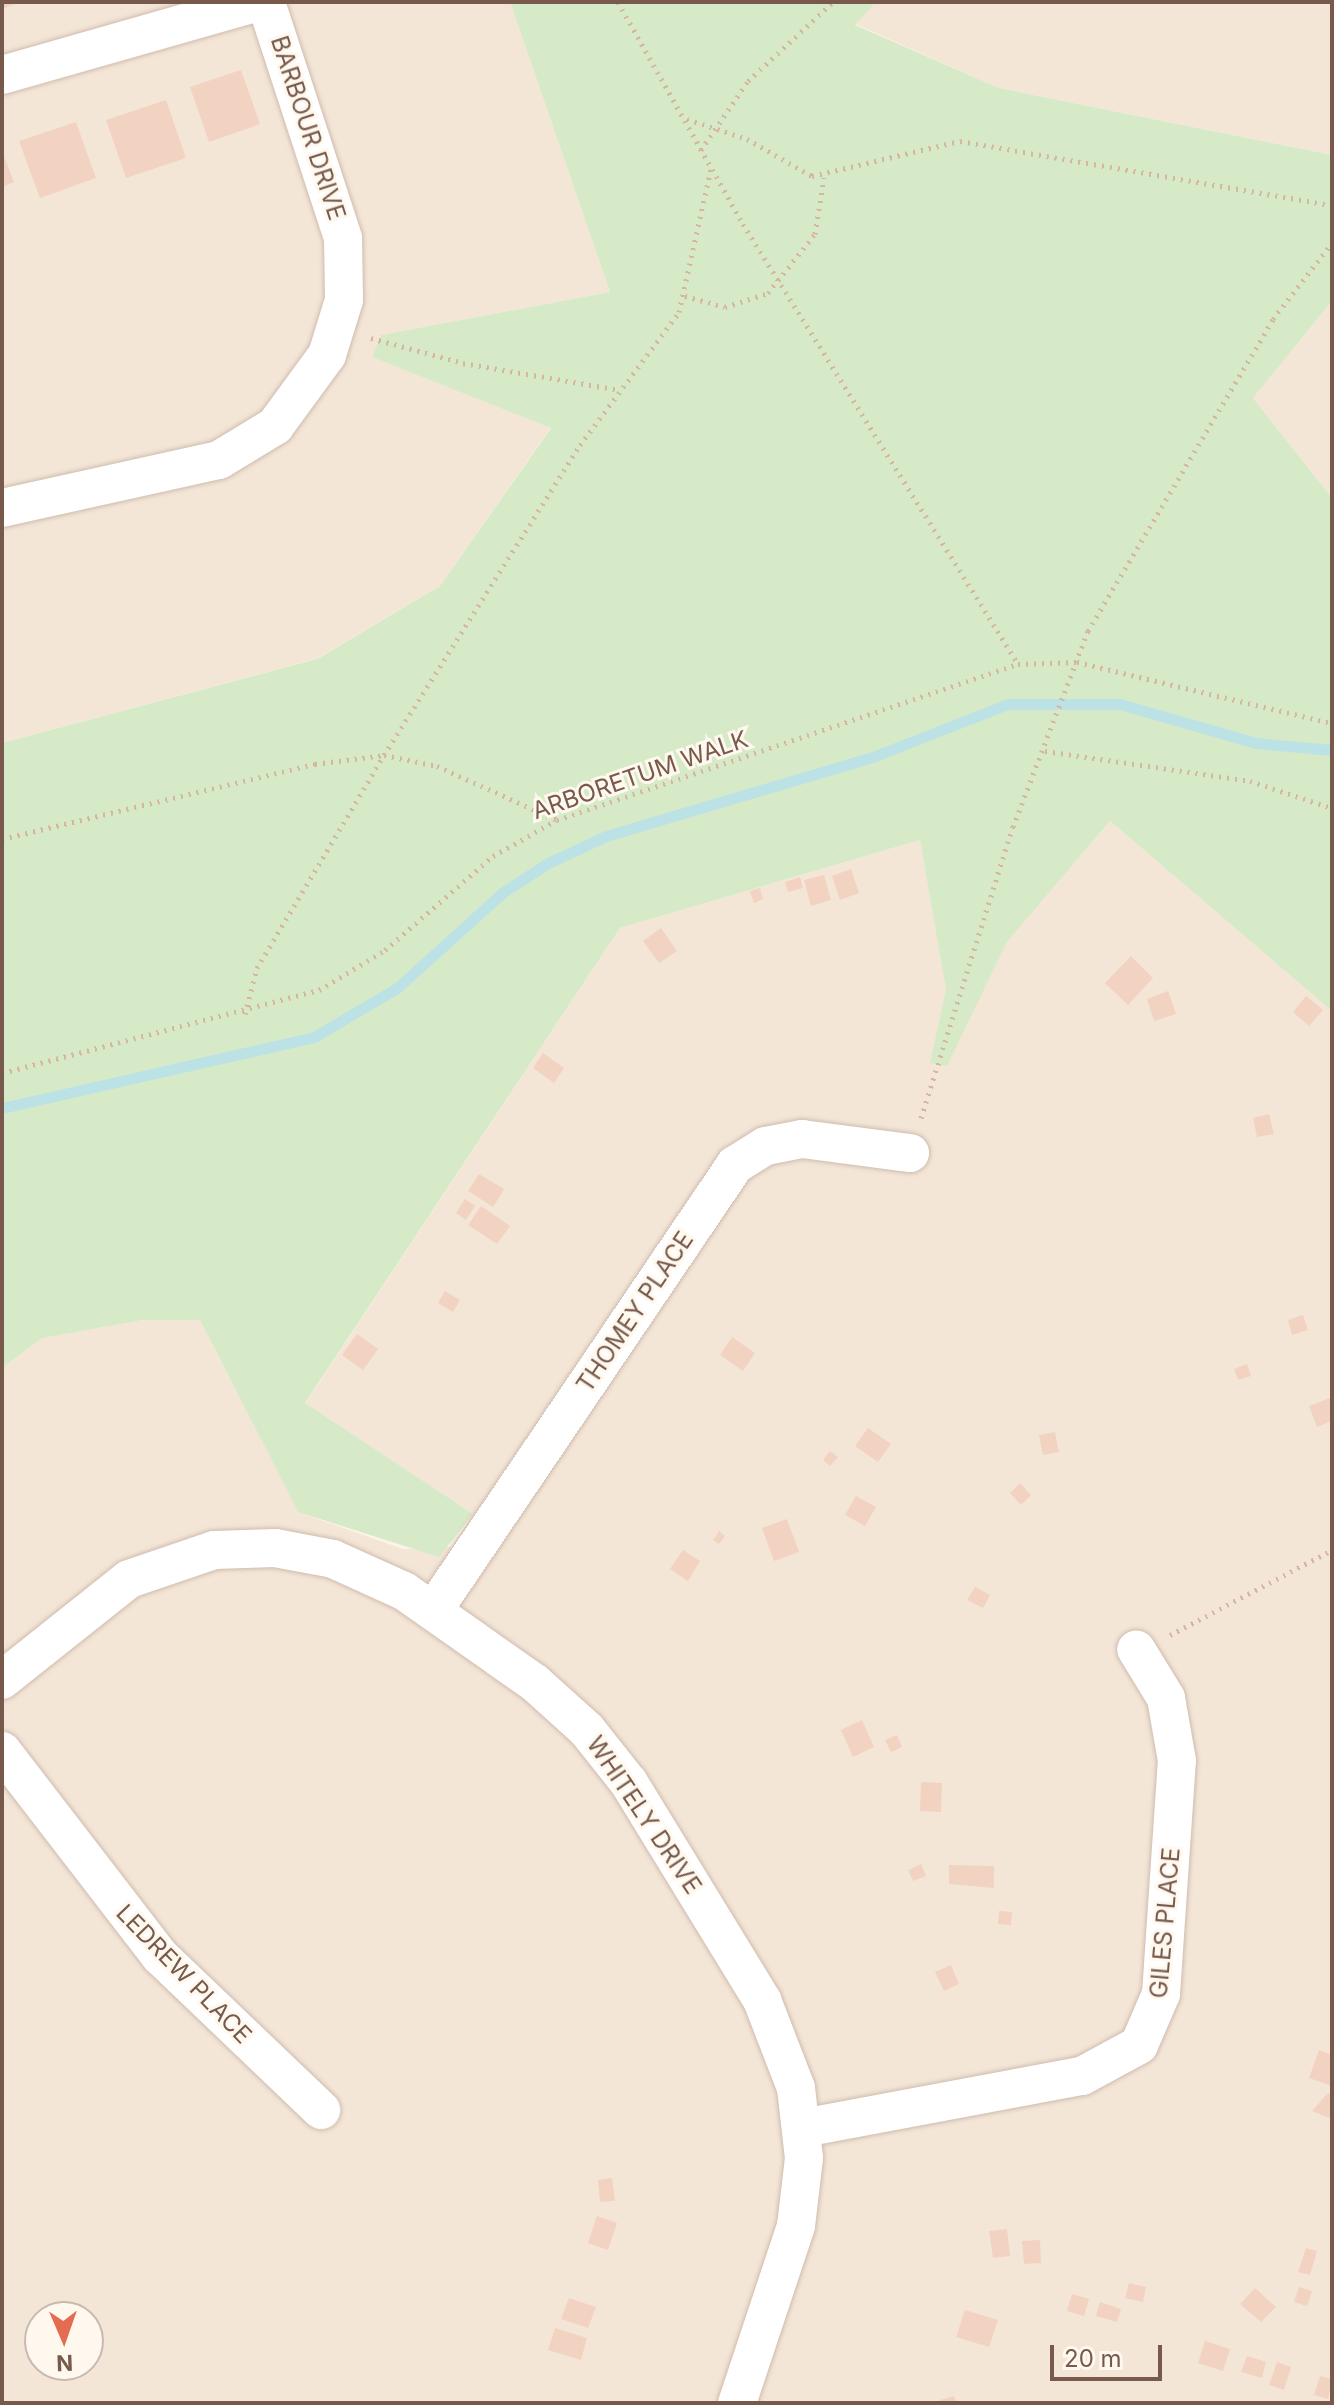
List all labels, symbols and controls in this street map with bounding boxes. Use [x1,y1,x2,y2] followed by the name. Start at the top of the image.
[265,32,351,224] street label: BARBOUR DRIVE
[528,725,752,825] street label: ARBORETUM WALK
[571,1226,699,1398] street label: THOMEY PLACE
[581,1731,707,1899] street label: WHITELY DRIVE
[1144,1846,1186,2000] street label: GILES PLACE
[110,1898,258,2050] street label: LEDREW PLACE
[24,2301,104,2381] north arrow
[1054,2329,1166,2379] scale bar
[1064,2344,1122,2373] text: 20 m
[56,2350,74,2376] text: N

